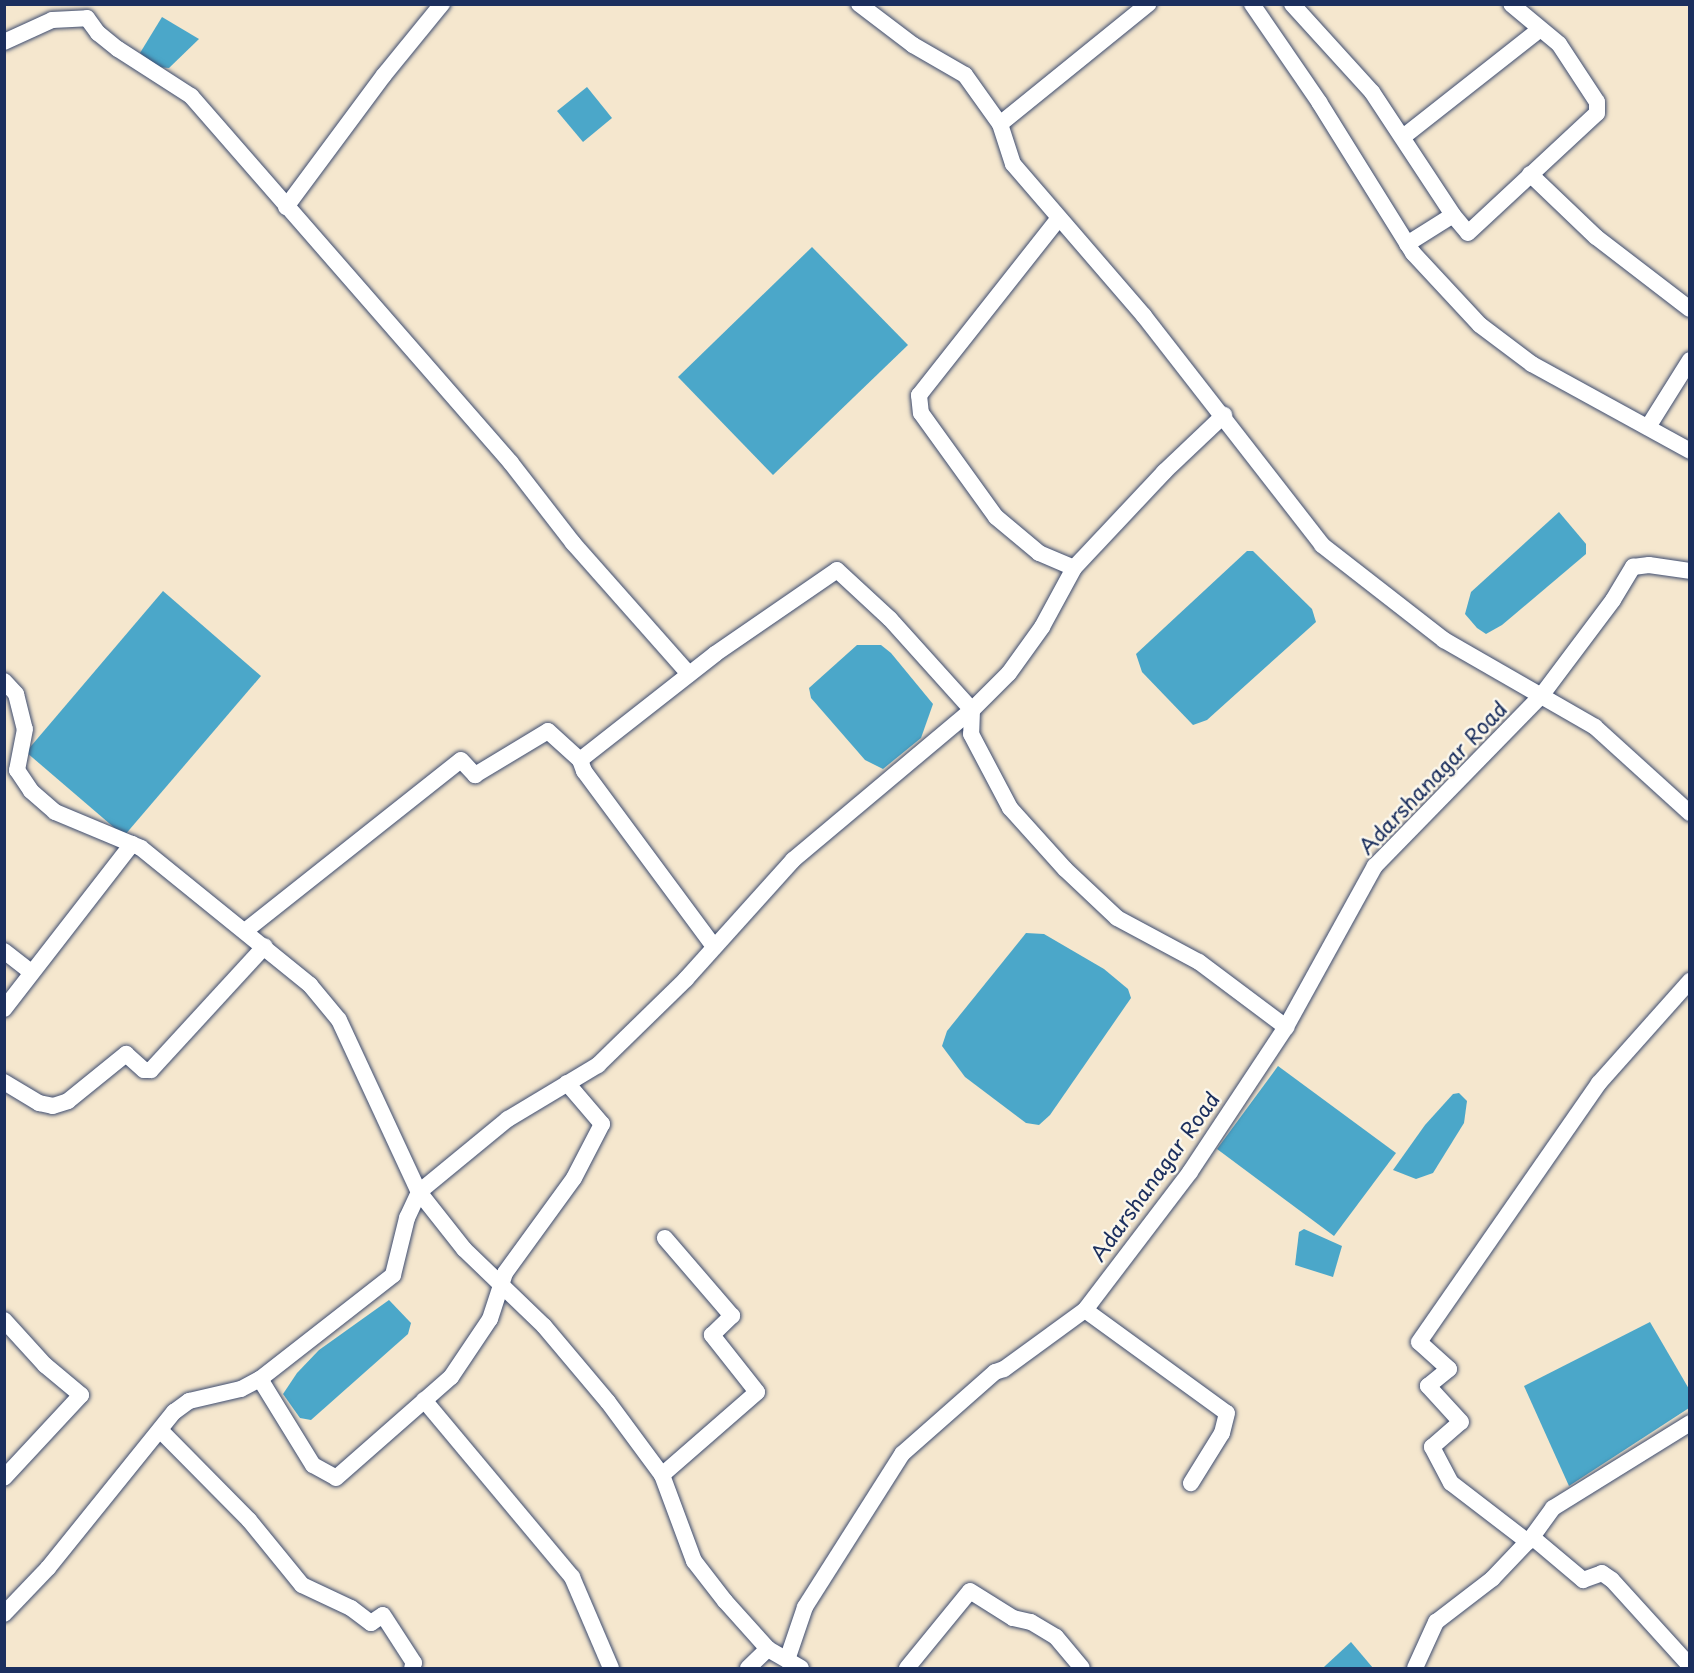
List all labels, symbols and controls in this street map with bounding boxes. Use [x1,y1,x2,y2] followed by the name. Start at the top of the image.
[1352,695,1512,859] street label: Adarshanagar Road
[1084,1086,1224,1266] street label: Adarshanagar Road

